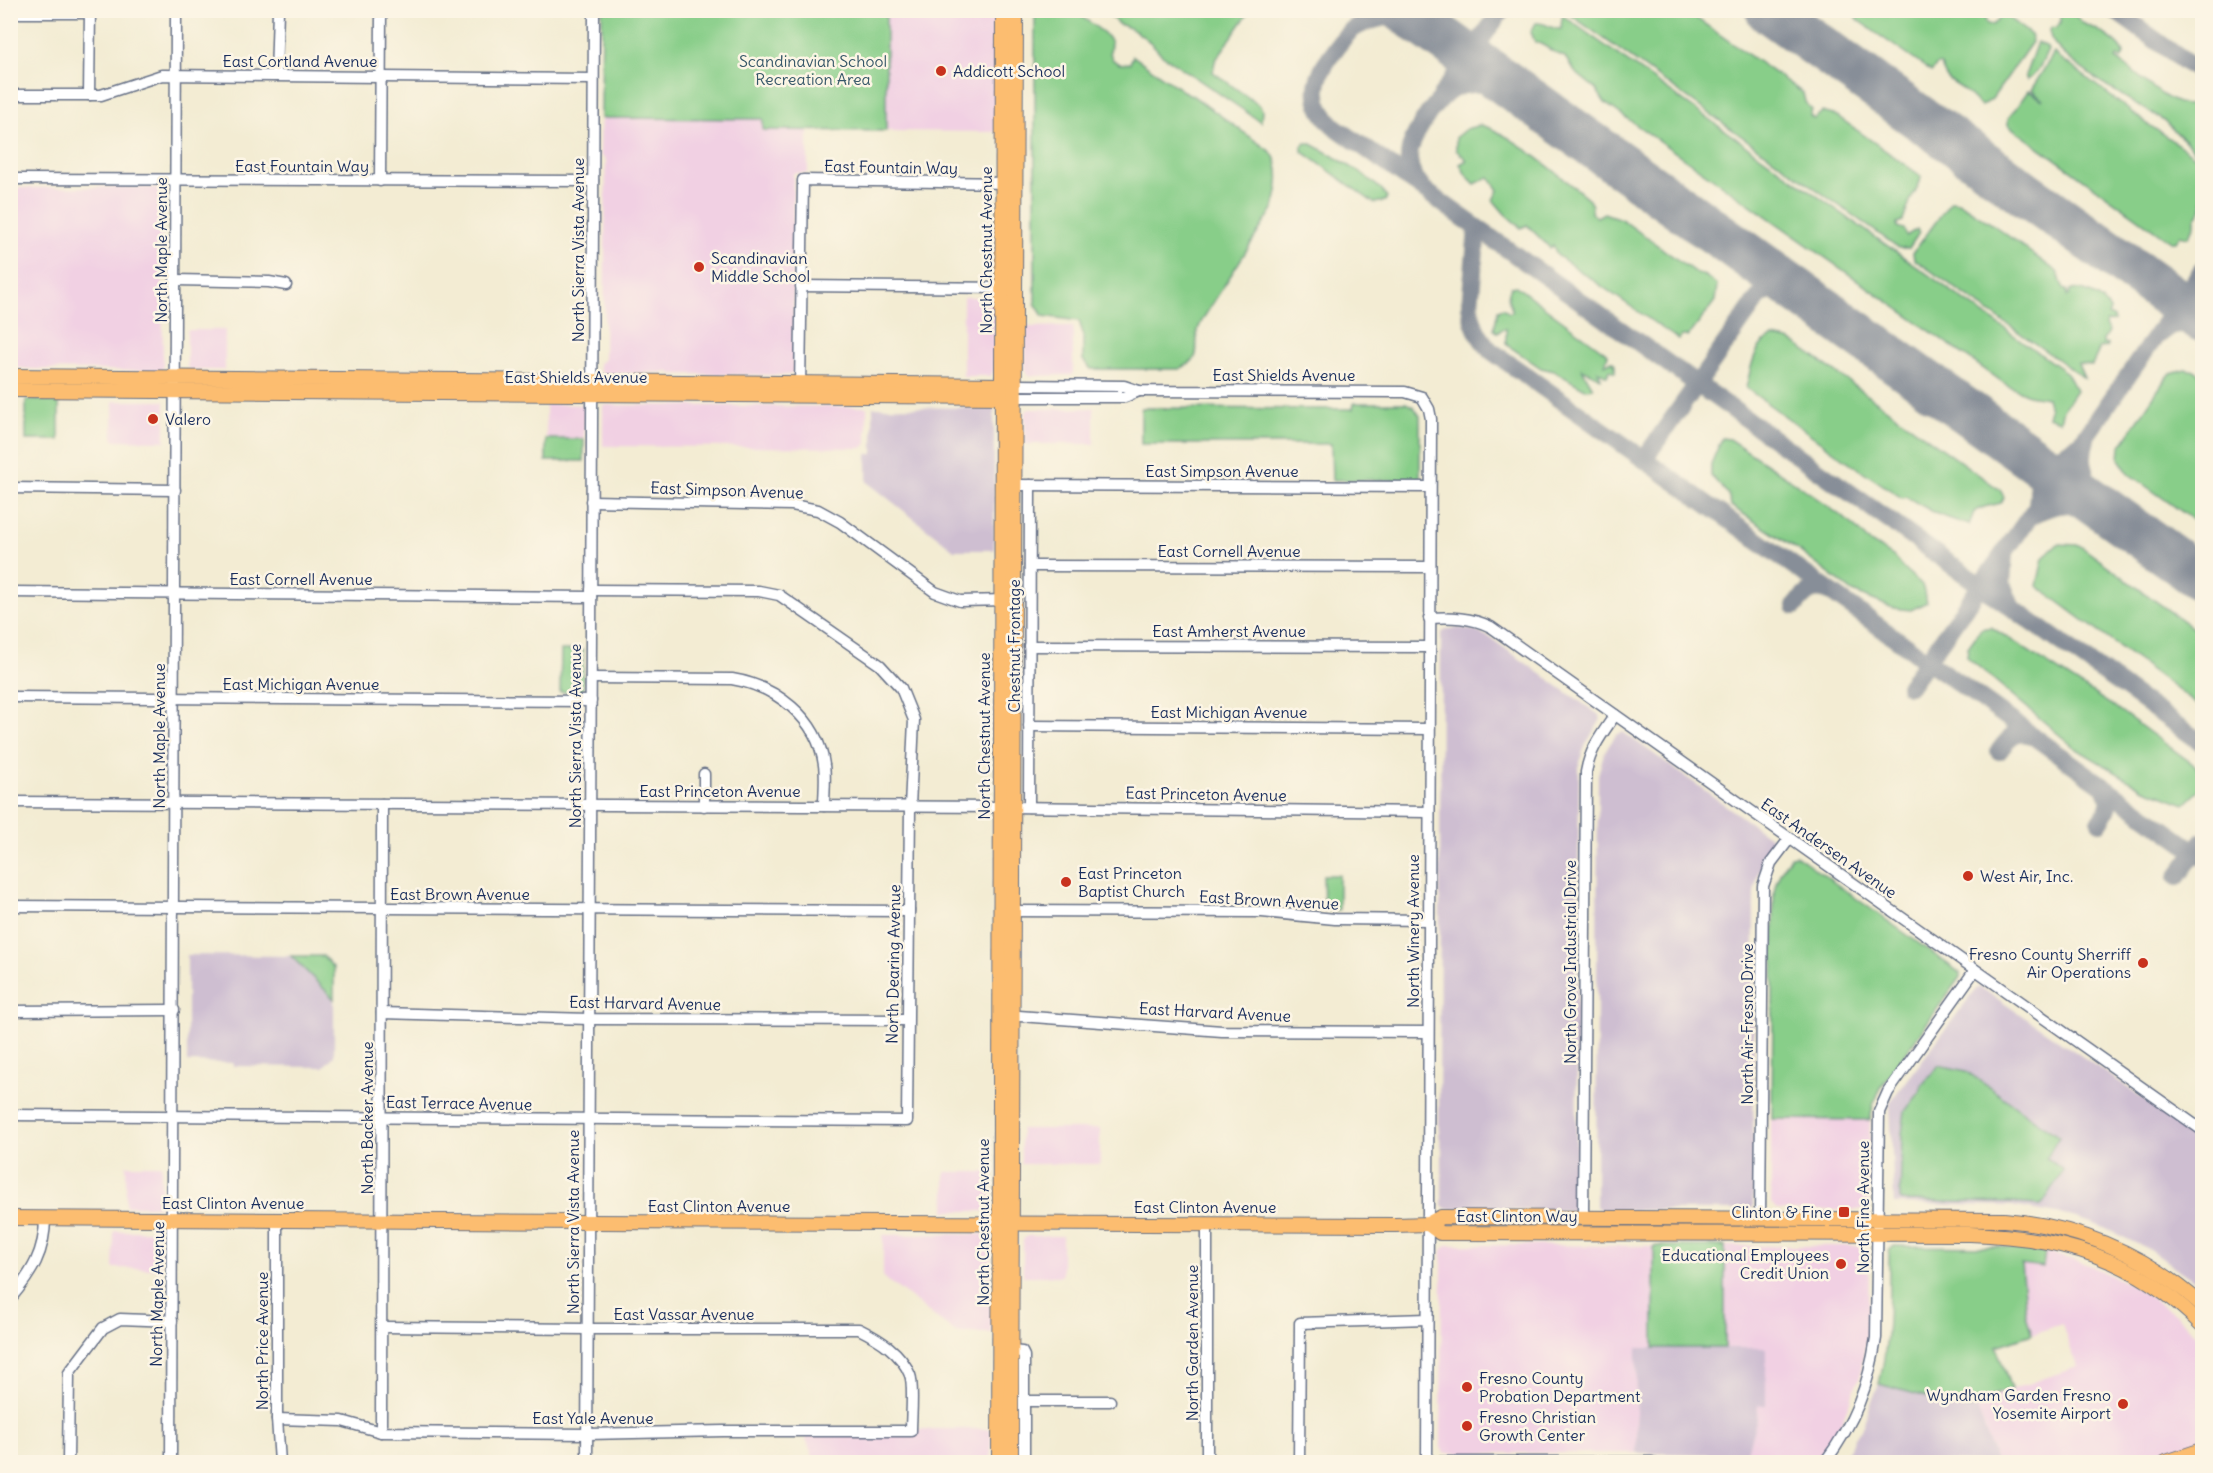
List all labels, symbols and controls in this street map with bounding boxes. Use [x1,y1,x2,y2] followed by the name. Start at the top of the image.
[223,51,377,71] street label: East Cortland Avenue
[739,51,887,89] park label: Scandinavian School Recreation Area
[953,61,1065,81] place label: Addicott School
[934,64,948,78] marker: Addicott School
[235,156,369,176] street label: East Fountain Way
[824,156,958,178] street label: East Fountain Way
[568,158,588,342] street label: North Sierra Vista Avenue
[976,166,996,334] street label: North Chestnut Avenue
[151,177,171,323] street label: North Maple Avenue
[711,248,810,286] place label: Scandinavian Middle School
[692,260,706,274] marker: Scandinavian Middle School
[1213,365,1355,385] street label: East Shields Avenue
[505,367,647,387] street label: East Shields Avenue
[165,409,211,429] place label: Valero
[146,412,160,426] marker: Valero
[1145,461,1299,481] street label: East Simpson Avenue
[650,477,804,503] street label: East Simpson Avenue
[1157,541,1301,561] street label: East Cornell Avenue
[229,569,373,589] street label: East Cornell Avenue
[1004,579,1024,713] street label: Chestnut Frontage
[1152,621,1306,641] street label: East Amherst Avenue
[565,644,585,828] street label: North Sierra Vista Avenue
[974,652,994,820] street label: North Chestnut Avenue
[149,663,169,809] street label: North Maple Avenue
[222,674,380,694] street label: East Michigan Avenue
[1150,702,1308,722] street label: East Michigan Avenue
[639,781,801,801] street label: East Princeton Avenue
[1125,783,1287,805] street label: East Princeton Avenue
[1757,794,1901,902] street label: East Andersen Avenue
[1403,854,1423,1008] street label: North Winery Avenue
[1560,860,1580,1064] street label: North Grove Industrial Drive
[1078,863,1185,901] place label: East Princeton Baptist Church
[1980,866,2073,886] place label: West Air, Inc.
[1961,869,1975,883] marker: West Air, Inc.
[1059,875,1073,889] marker: East Princeton Baptist Church
[390,884,530,904] street label: East Brown Avenue
[882,884,904,1044] street label: North Dearing Avenue
[1199,886,1339,914] street label: East Brown Avenue
[1737,943,1757,1105] street label: North Air-Fresno Drive
[1969,944,2132,982] place label: Fresno County Sherriff Air Operations
[2136,956,2150,970] marker: Fresno County Sherriff Air Operations
[569,992,721,1014] street label: East Harvard Avenue
[1139,998,1291,1026] street label: East Harvard Avenue
[357,1041,377,1195] street label: North Backer Avenue
[386,1092,532,1114] street label: East Terrace Avenue
[563,1130,583,1314] street label: North Sierra Vista Avenue
[973,1138,993,1306] street label: North Chestnut Avenue
[1853,1141,1873,1273] street label: North Fine Avenue
[162,1193,304,1213] street label: East Clinton Avenue
[648,1196,790,1216] street label: East Clinton Avenue
[1134,1197,1276,1217] street label: East Clinton Avenue
[1731,1202,1832,1222] place label: Clinton & Fine
[1837,1205,1851,1219] marker: Clinton & Fine
[1456,1206,1578,1226] street label: East Clinton Way
[146,1221,168,1367] street label: North Maple Avenue
[1662,1245,1829,1283] place label: Educational Employees Credit Union
[1834,1257,1848,1271] marker: Educational Employees Credit Union
[1182,1265,1202,1421] street label: North Garden Avenue
[252,1272,272,1410] street label: North Price Avenue
[614,1304,754,1324] street label: East Vassar Avenue
[1479,1368,1641,1406] place label: Fresno County Probation Department
[1460,1380,1474,1394] marker: Fresno County Probation Department
[1926,1385,2112,1423] place label: Wyndham Garden Fresno Yosemite Airport
[2116,1397,2130,1411] marker: Wyndham Garden Fresno Yosemite Airport
[1479,1407,1596,1445] place label: Fresno Christian Growth Center
[532,1408,654,1428] street label: East Yale Avenue
[1460,1419,1474,1433] marker: Fresno Christian Growth Center

